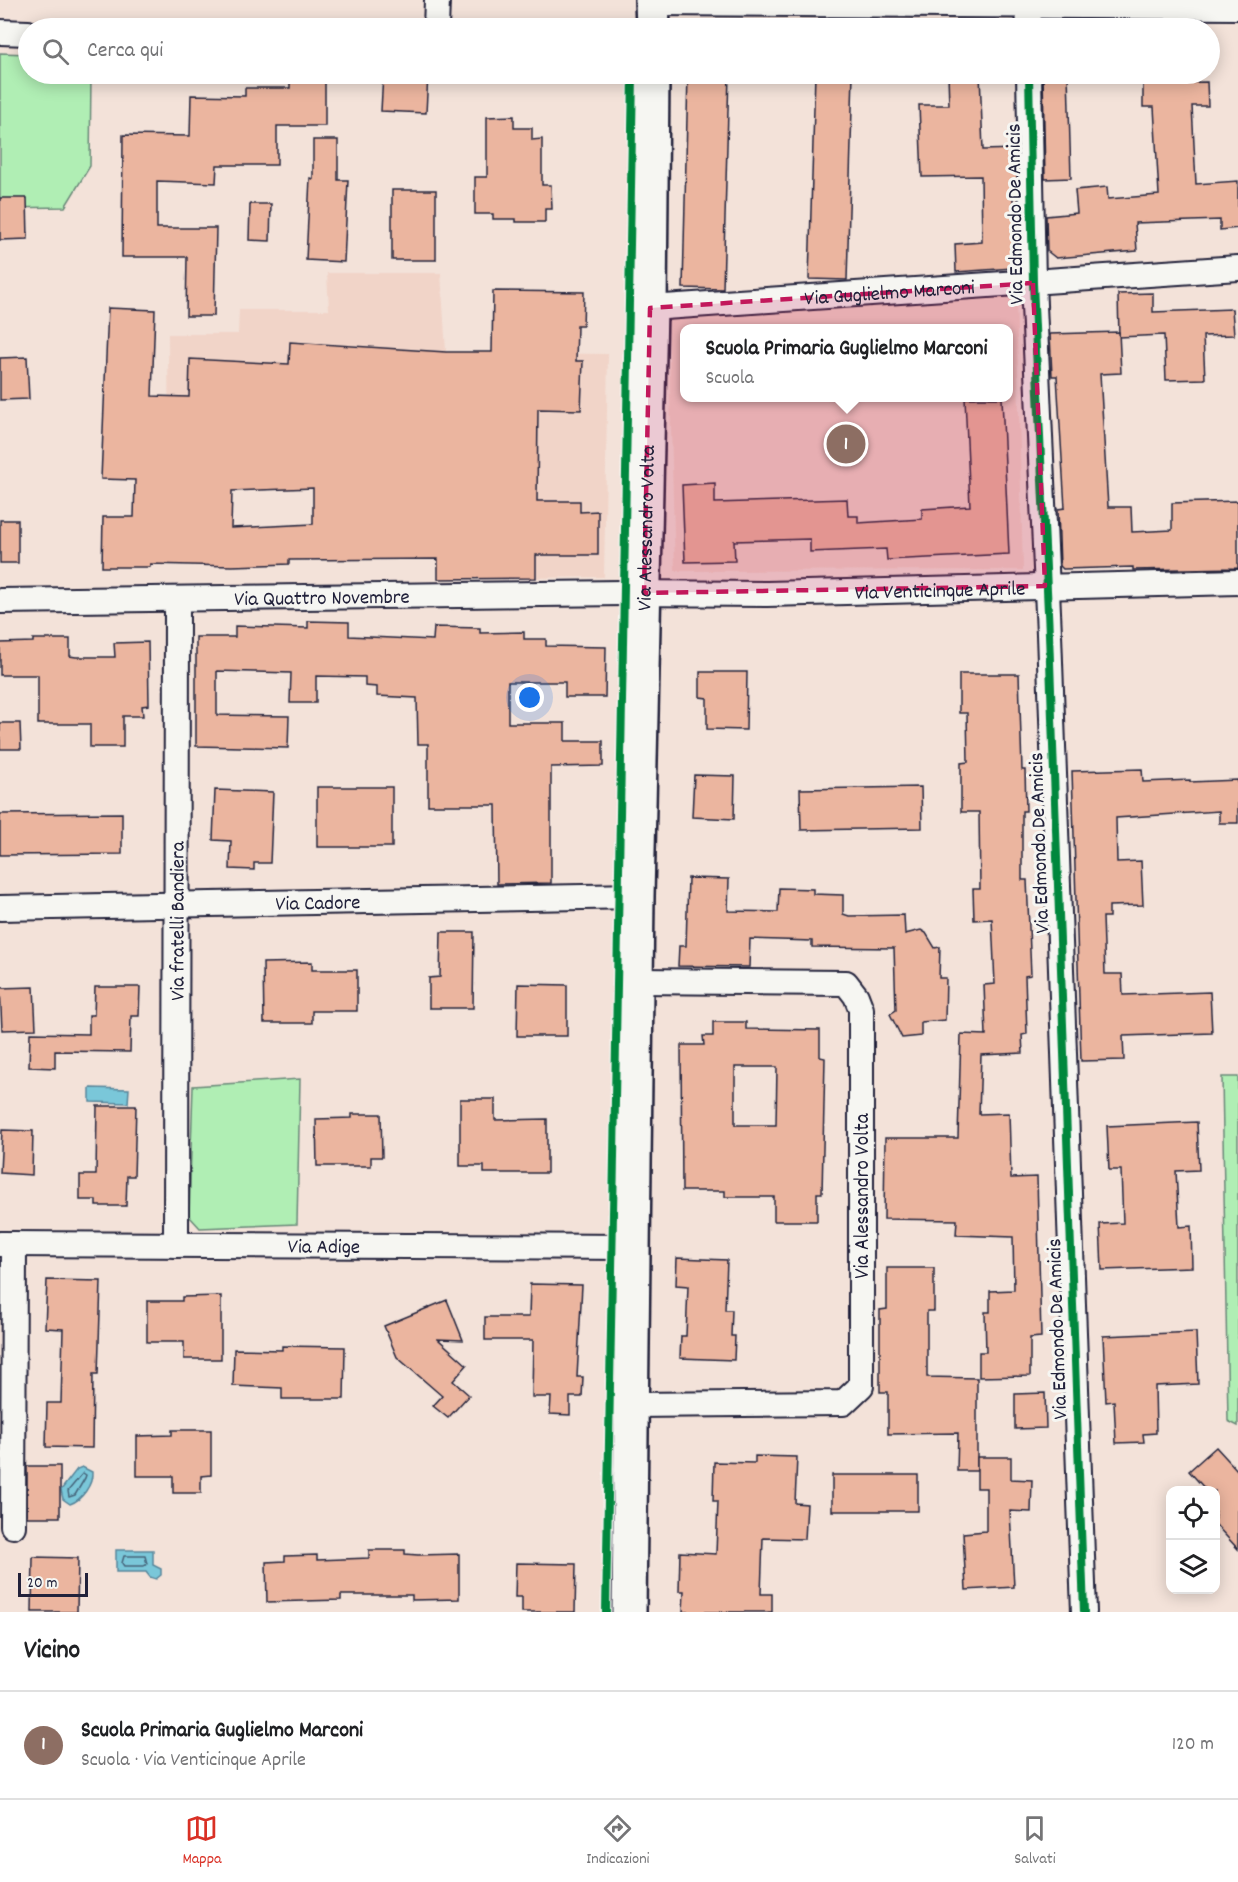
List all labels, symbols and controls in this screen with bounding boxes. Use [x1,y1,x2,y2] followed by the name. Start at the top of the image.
[18,18,1220,84] search box
[39,35,72,68] icon: search
[87,36,163,67] text: Cerca qui
[1000,123,1034,305] street label: Via Edmondo De Amicis
[804,274,976,315] street label: Via Guglielmo Marconi
[680,324,1013,402] popup
[705,334,988,365] text: Scuola Primaria Guglielmo Marconi
[705,365,754,393] text: Scuola
[826,422,866,466] pin: 1
[631,444,665,611] street label: Via Alessandro Volta
[854,575,1026,610] street label: Via Venticinque Aprile
[234,584,410,616] street label: Via Quattro Novembre
[515,683,544,712] your location
[1023,752,1059,934] street label: Via Edmondo De Amicis
[164,840,195,1001] street label: Via fratelli Bandiera
[275,889,361,921] street label: Via Cadore
[849,1112,879,1279] street label: Via Alessandro Volta
[288,1233,360,1264] street label: Via Adige
[1041,1238,1077,1420] street label: Via Edmondo De Amicis
[1166,1486,1220,1594] map controls
[1166,1486,1220,1540] button: locate
[1166,1540,1220,1594] button: layers
[18,1570,88,1598] scale bar
[27,1572,57,1595] text: 20 m
[24,1633,80,1670] text: Vicino
[81,1716,363,1747] text: Scuola Primaria Guglielmo Marconi
[41,1731,46,1759] text: 1
[1172,1731,1214,1759] text: 120 m
[81,1747,306,1775] text: Scuola · Via Venticinque Aprile
[182,1812,222,1871] tab: Mappa
[586,1812,649,1871] tab: Indicazioni
[1014,1812,1056,1871] tab: Salvati

